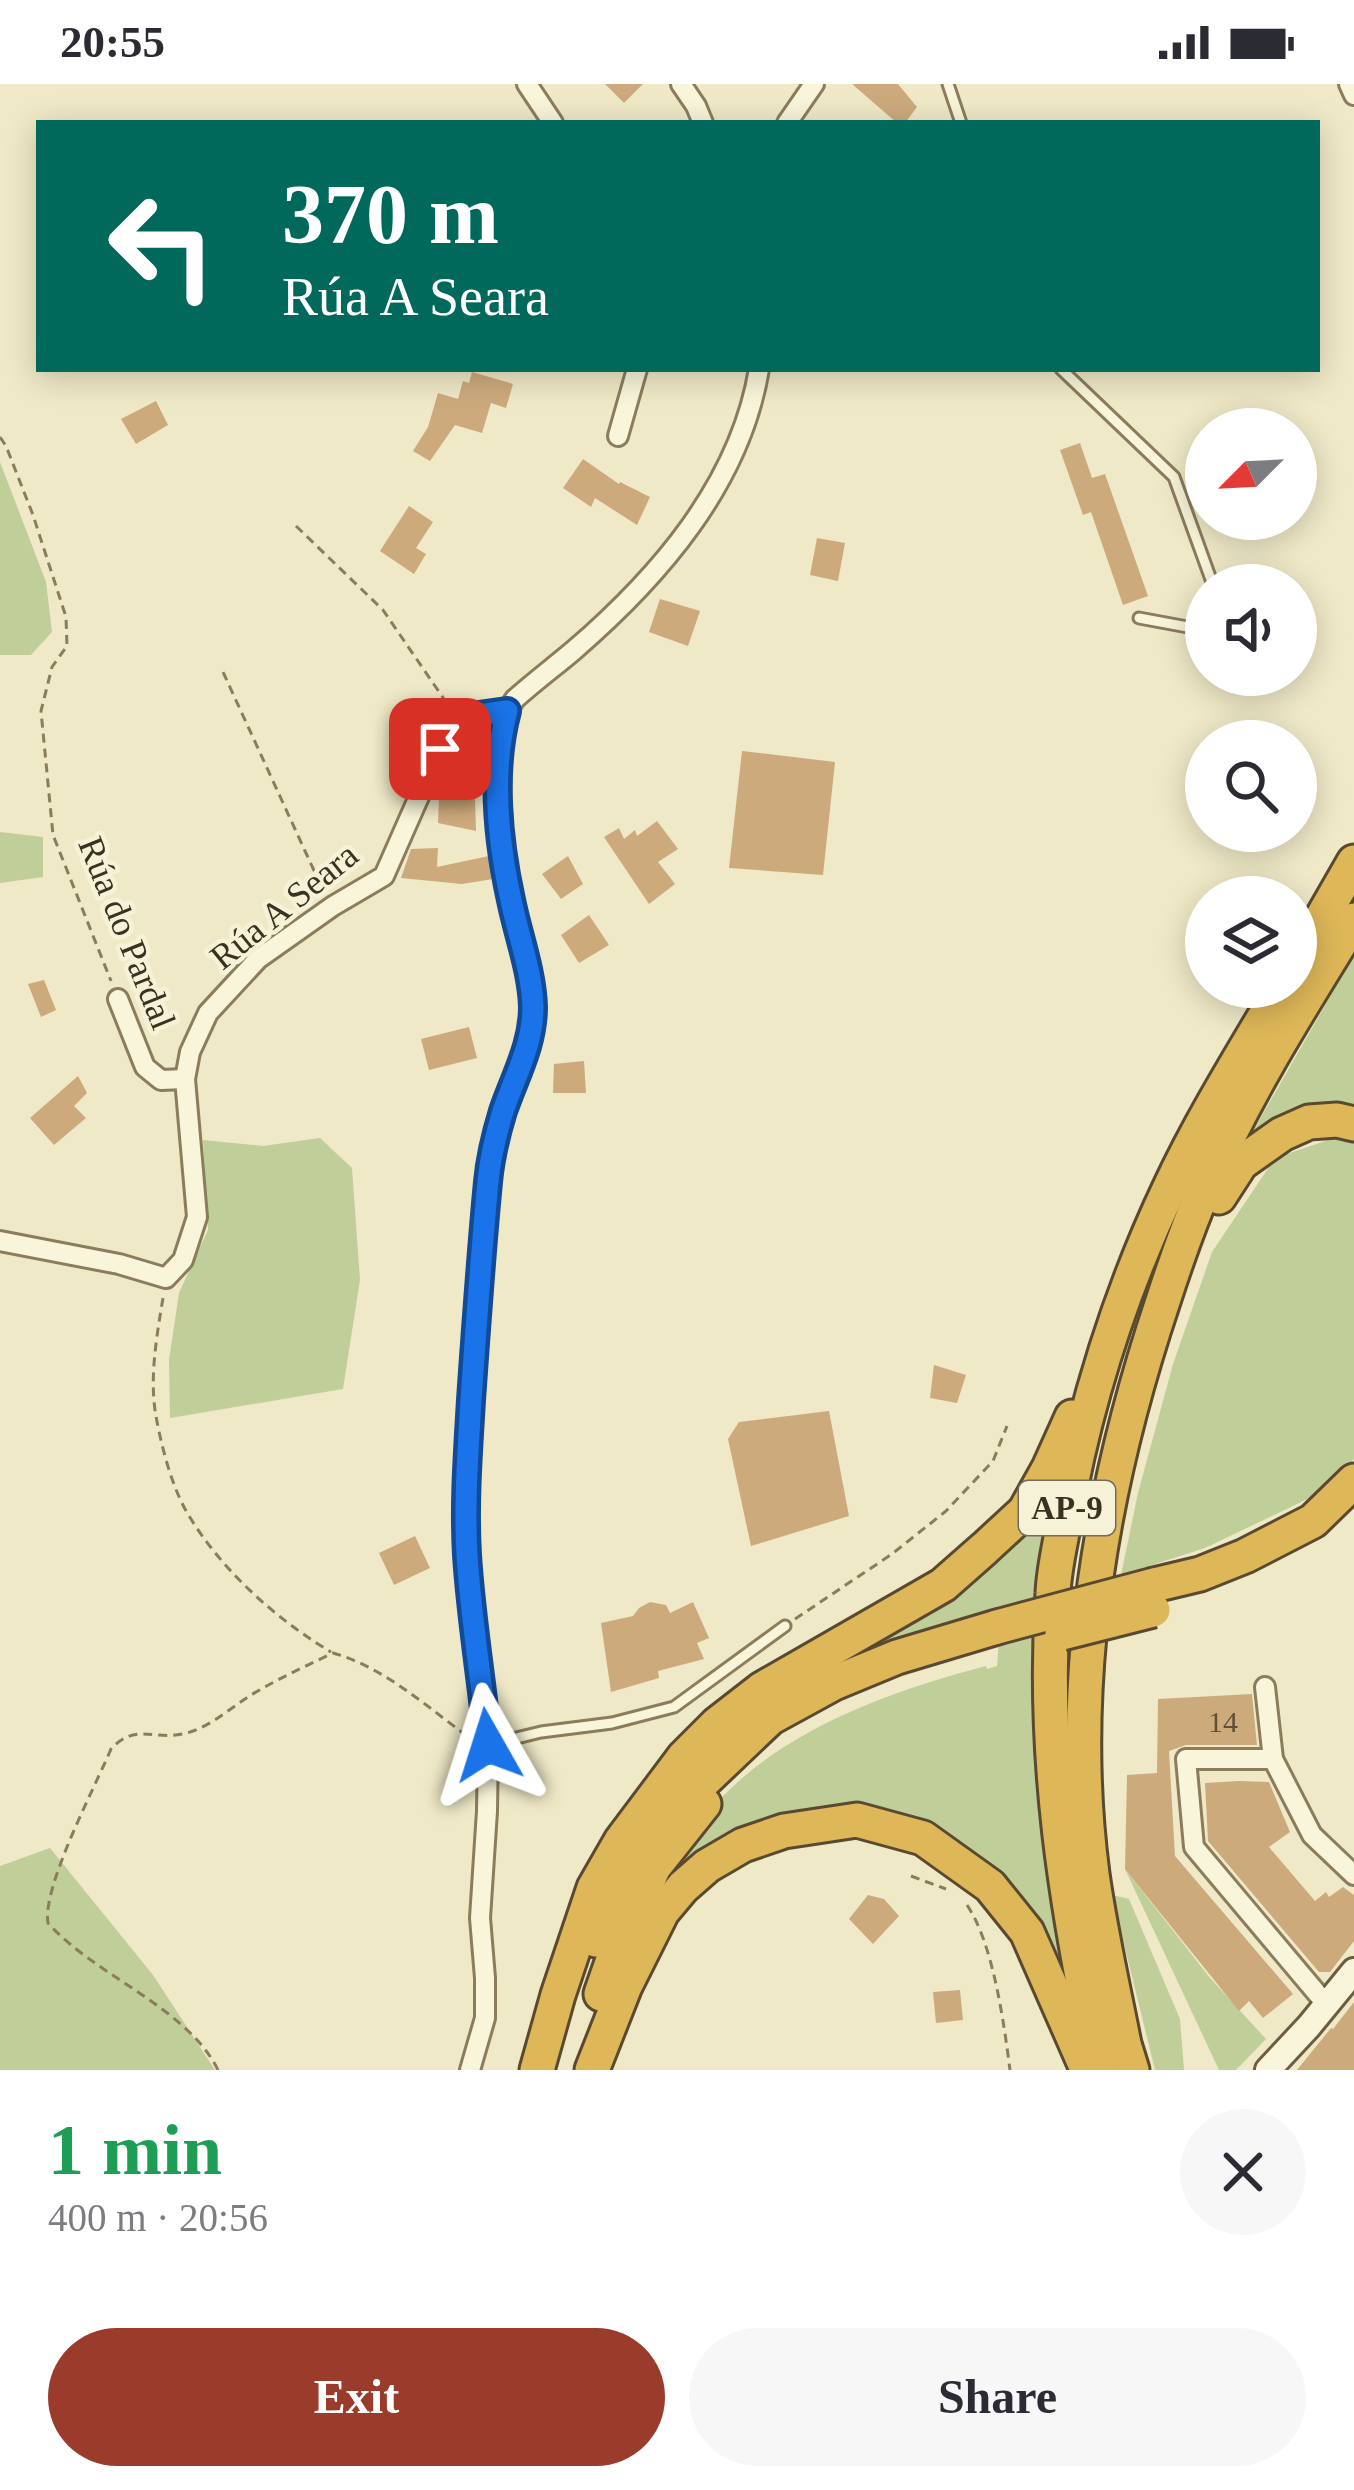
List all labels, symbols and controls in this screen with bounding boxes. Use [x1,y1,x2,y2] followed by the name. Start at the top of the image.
[60,17,165,67] text: 20:55
[84,168,240,324] icon: left
[282,168,499,261] text: 370 m
[282,267,549,327] text: Rúa A Seara
[1185,408,1317,540] north arrow
[1185,408,1317,1008] map controls
[1185,564,1317,696] button: sound
[389,698,491,800] pin
[407,716,473,782] icon: arrive
[1185,720,1317,852] button: search
[70,831,184,1035] street label: Rúa do Pardal
[202,834,366,978] street label: Rúa A Seara
[1185,876,1317,1008] button: layers
[1019,1481,1115,1535] road number: AP-9
[425,1682,551,1808] position arrow
[1208,1705,1238,1738] house number: 14
[1180,2109,1306,2235] button: close
[48,2110,222,2190] text: 1 min
[48,2196,268,2239] text: 400 m · 20:56
[48,2328,665,2466] button: Exit
[689,2328,1306,2466] button: Share

